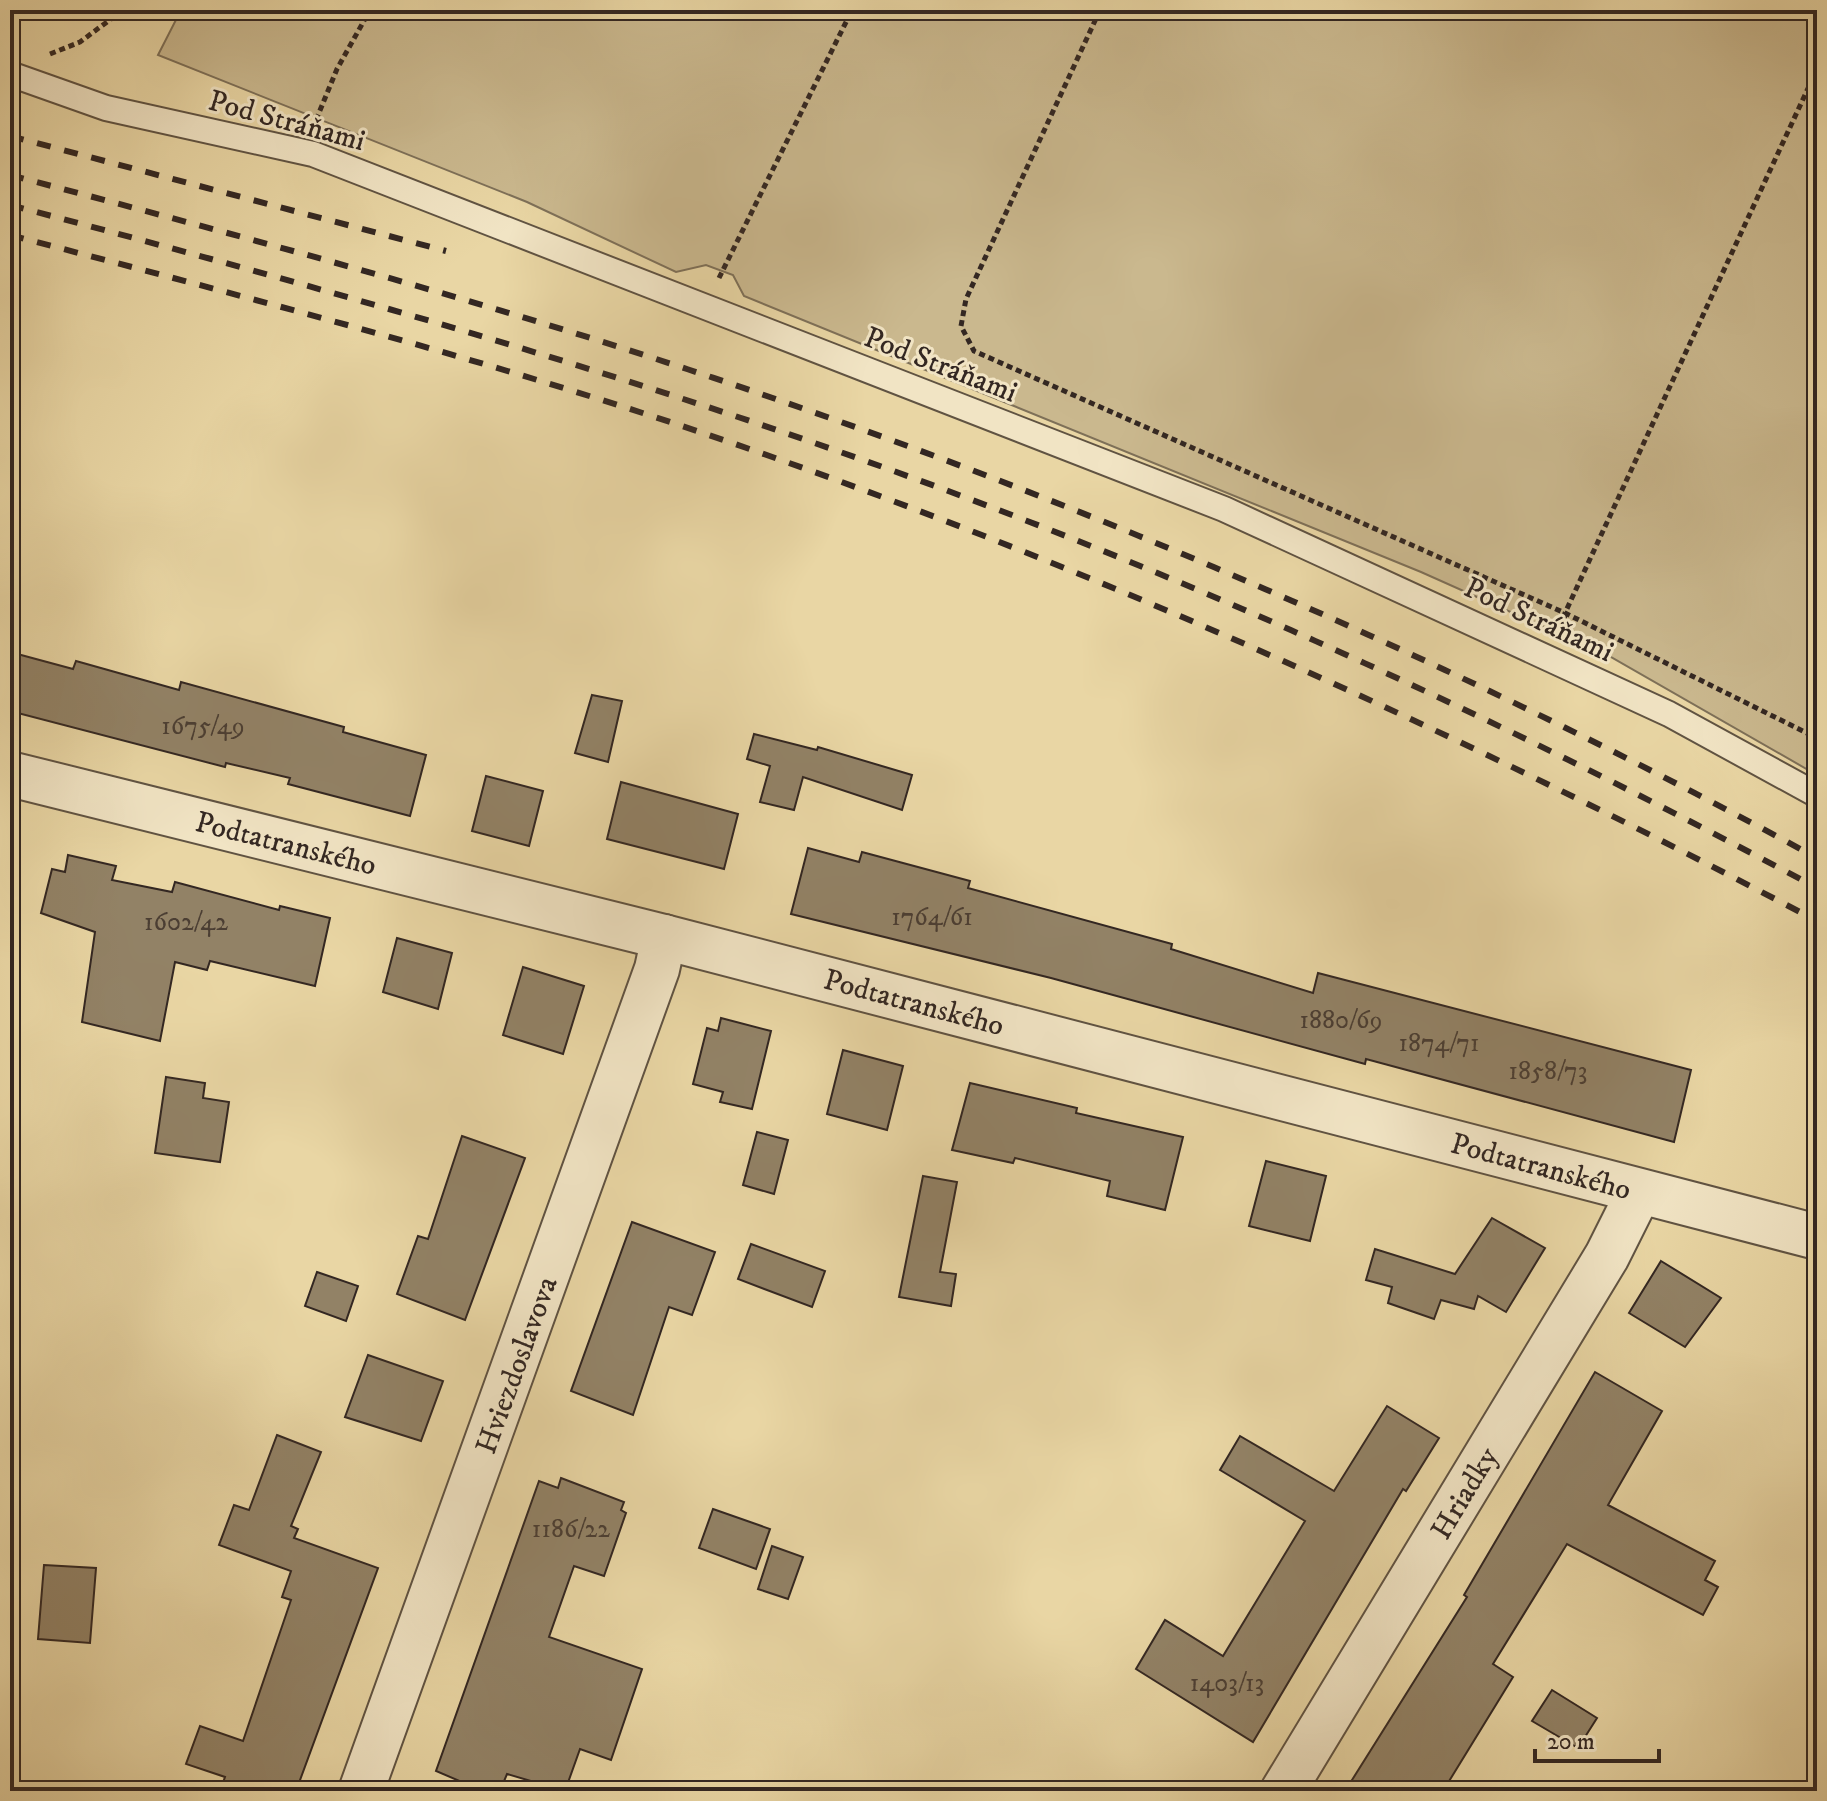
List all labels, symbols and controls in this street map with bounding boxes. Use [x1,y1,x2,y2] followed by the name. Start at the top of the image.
[204,83,369,160] street label: Pod Stráňami
[859,319,1022,411] street label: Pod Stráňami
[1458,570,1619,671] street label: Pod Stráňami
[161,710,245,743] house number: 1675/49
[191,804,380,885] street label: Podtatranského
[891,901,973,934] house number: 1764/61
[144,906,228,939] house number: 1602/42
[819,962,1008,1045] street label: Podtatranského
[1299,1004,1383,1037] house number: 1880/69
[1398,1027,1480,1060] house number: 1874/71
[1509,1055,1587,1088] house number: 1858/73
[1446,1126,1635,1209] street label: Podtatranského
[468,1272,567,1459] street label: Hviezdoslavova
[1423,1440,1508,1547] street label: Hriadky
[532,1513,610,1546] house number: 1186/22
[1190,1667,1264,1700] house number: 1403/13
[1535,1713,1659,1763] scale bar
[1547,1727,1595,1757] text: 20 m

